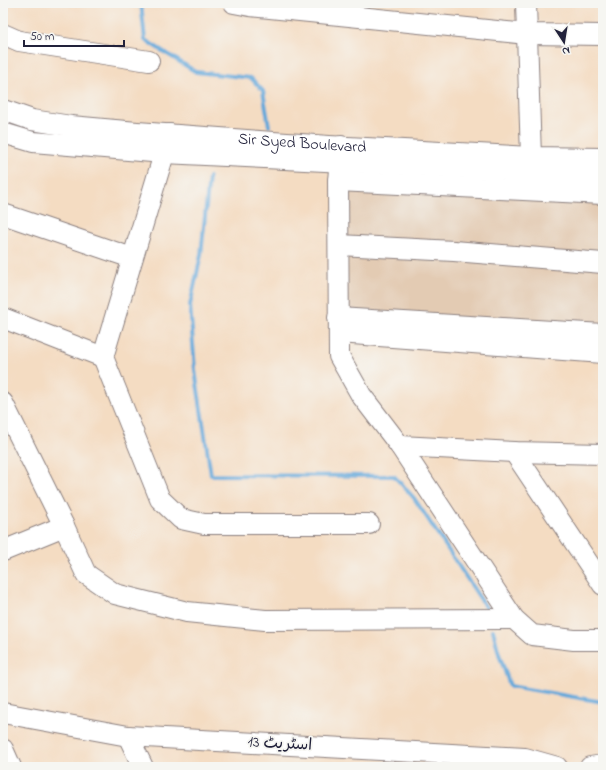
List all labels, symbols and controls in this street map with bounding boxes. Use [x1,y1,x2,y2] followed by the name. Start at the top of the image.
[24,22,124,48] scale bar
[544,22,584,62] north arrow
[30,28,54,46] text: 50 m
[561,42,571,59] text: N
[237,127,367,160] street label: Sir Syed Boulevard
[247,730,313,758] street label: اسٹریٹ 13

